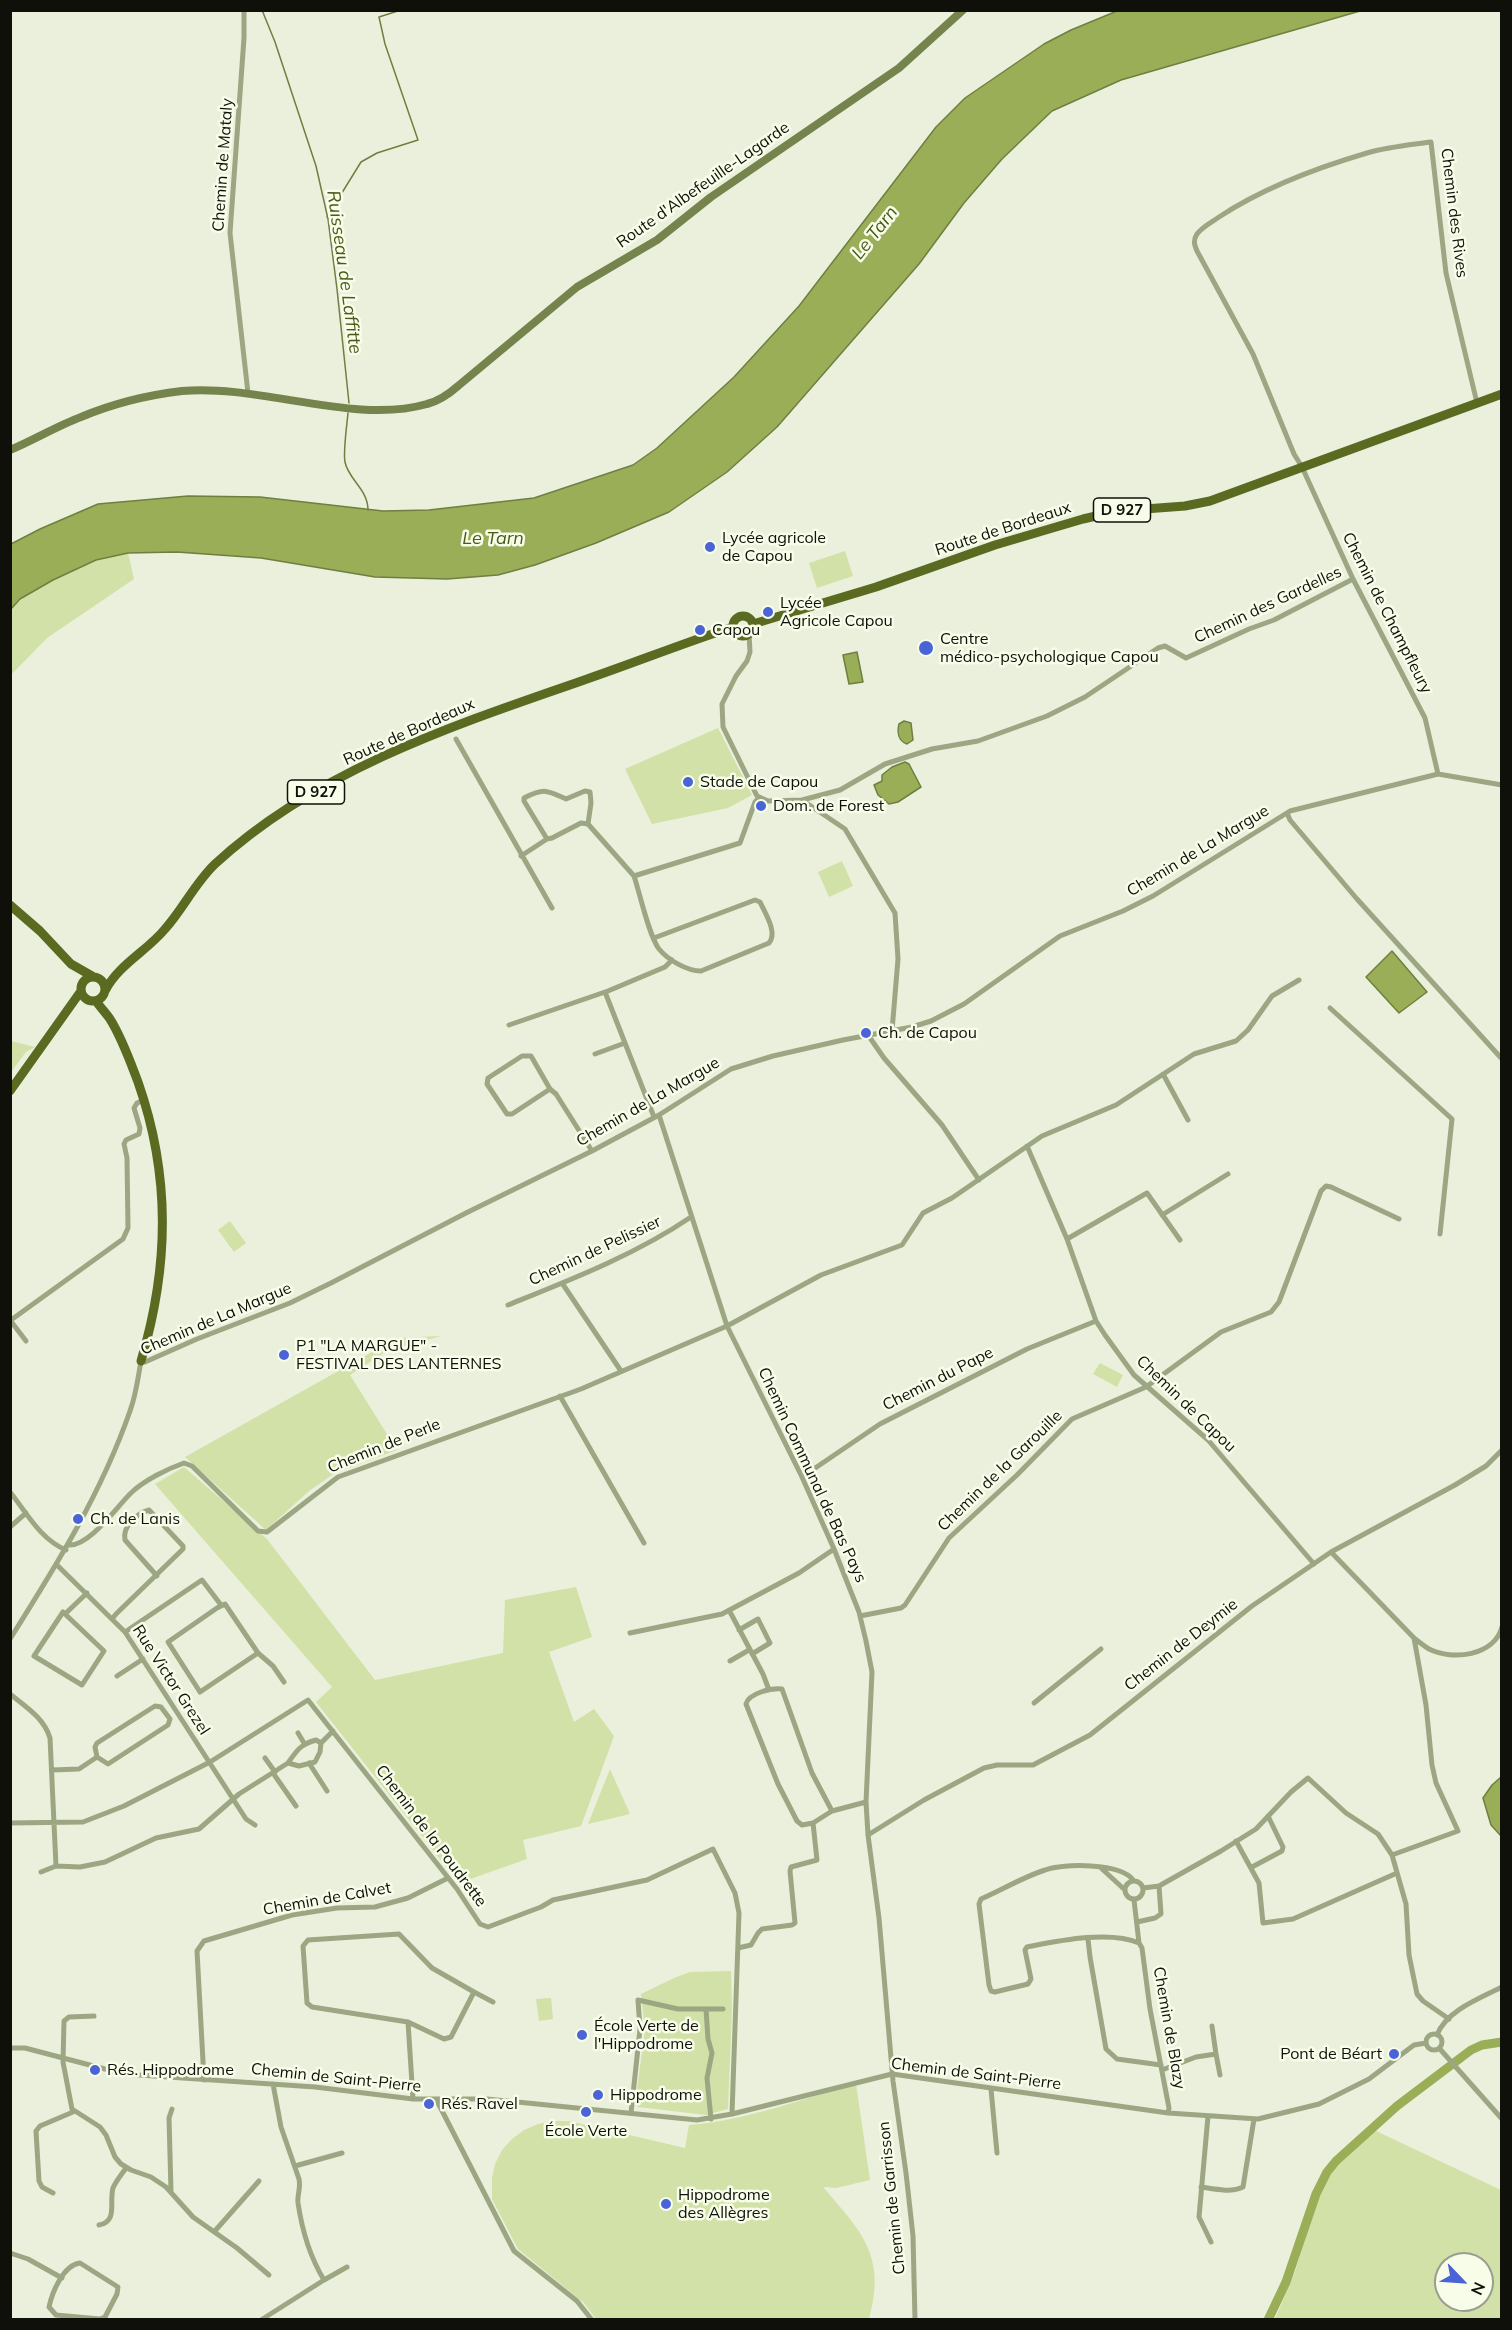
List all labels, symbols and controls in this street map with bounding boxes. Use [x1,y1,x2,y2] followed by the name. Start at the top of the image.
[209,98,237,232] street label: Chemin de Mataly
[613,118,793,252] street label: Route d'Albefeuille-Lagarde
[1437,147,1471,279] street label: Chemin des Rives
[322,189,366,355] water label: Ruisseau de Laffitte
[848,202,902,264] water label: Le Tarn
[933,498,1073,560] street label: Route de Bordeaux
[1094,498,1150,522] road number: D 927
[462,528,524,550] water label: Le Tarn
[722,528,826,566] place label: Lycée agricole de Capou
[1338,529,1436,697] street label: Chemin de Champfleury
[703,540,717,554] marker: Lycée agricole de Capou
[1191,562,1345,648] street label: Chemin des Gardelles
[780,593,893,631] place label: Lycée Agricole Capou
[761,605,775,619] marker: Lycée Agricole Capou
[712,620,760,640] place label: Capou
[693,623,707,637] marker: Capou
[940,629,1159,667] place label: Centre médico-psychologique Capou
[917,639,935,657] marker: Centre médico-psychologique Capou
[340,694,478,770] street label: Route de Bordeaux
[700,772,818,792] place label: Stade de Capou
[681,775,695,789] marker: Stade de Capou
[288,780,344,804] road number: D 927
[773,796,884,816] place label: Dom. de Forest
[754,799,768,813] marker: Dom. de Forest
[1124,801,1272,901] street label: Chemin de La Margue
[878,1023,977,1043] place label: Ch. de Capou
[859,1026,873,1040] marker: Ch. de Capou
[573,1053,723,1151] street label: Chemin de La Margue
[526,1212,664,1290] street label: Chemin de Pelissier
[138,1279,294,1359] street label: Chemin de La Margue
[296,1336,501,1374] place label: P1 "LA MARGUE" - FESTIVAL DES LANTERNES
[880,1343,996,1415] street label: Chemin du Pape
[277,1348,291,1362] marker: P1 "LA MARGUE" - FESTIVAL DES LANTERNES
[1132,1352,1240,1456] street label: Chemin de Capou
[754,1364,870,1586] street label: Chemin Communal de Bas Pays
[934,1406,1066,1536] street label: Chemin de la Garouille
[325,1415,443,1477] street label: Chemin de Perle
[90,1509,180,1529] place label: Ch. de Lanis
[71,1512,85,1526] marker: Ch. de Lanis
[1121,1595,1241,1695] street label: Chemin de Deymie
[128,1621,214,1739] street label: Rue Victor Grezel
[371,1761,491,1911] street label: Chemin de la Poudrette
[261,1878,393,1920] street label: Chemin de Calvet
[1149,1965,1189,2091] street label: Chemin de Blazy
[594,2016,699,2054] place label: École Verte de l'Hippodrome
[575,2028,589,2042] marker: École Verte de l'Hippodrome
[1280,2044,1382,2064] place label: Pont de Béart
[1387,2047,1401,2061] marker: Pont de Béart
[890,2054,1062,2094] street label: Chemin de Saint-Pierre
[107,2060,234,2080] place label: Rés. Hippodrome
[250,2060,422,2096] street label: Chemin de Saint-Pierre
[88,2063,102,2077] marker: Rés. Hippodrome
[610,2085,702,2105] place label: Hippodrome
[591,2088,605,2102] marker: Hippodrome
[441,2094,518,2114] place label: Rés. Ravel
[422,2097,436,2111] marker: Rés. Ravel
[579,2105,593,2119] marker: École Verte
[874,2120,910,2276] street label: Chemin de Garrisson
[545,2121,627,2141] place label: École Verte
[678,2185,770,2223] place label: Hippodrome des Allègres
[659,2197,673,2211] marker: Hippodrome des Allègres
[1434,2252,1494,2312] north arrow
[1467,2279,1490,2298] text: N

